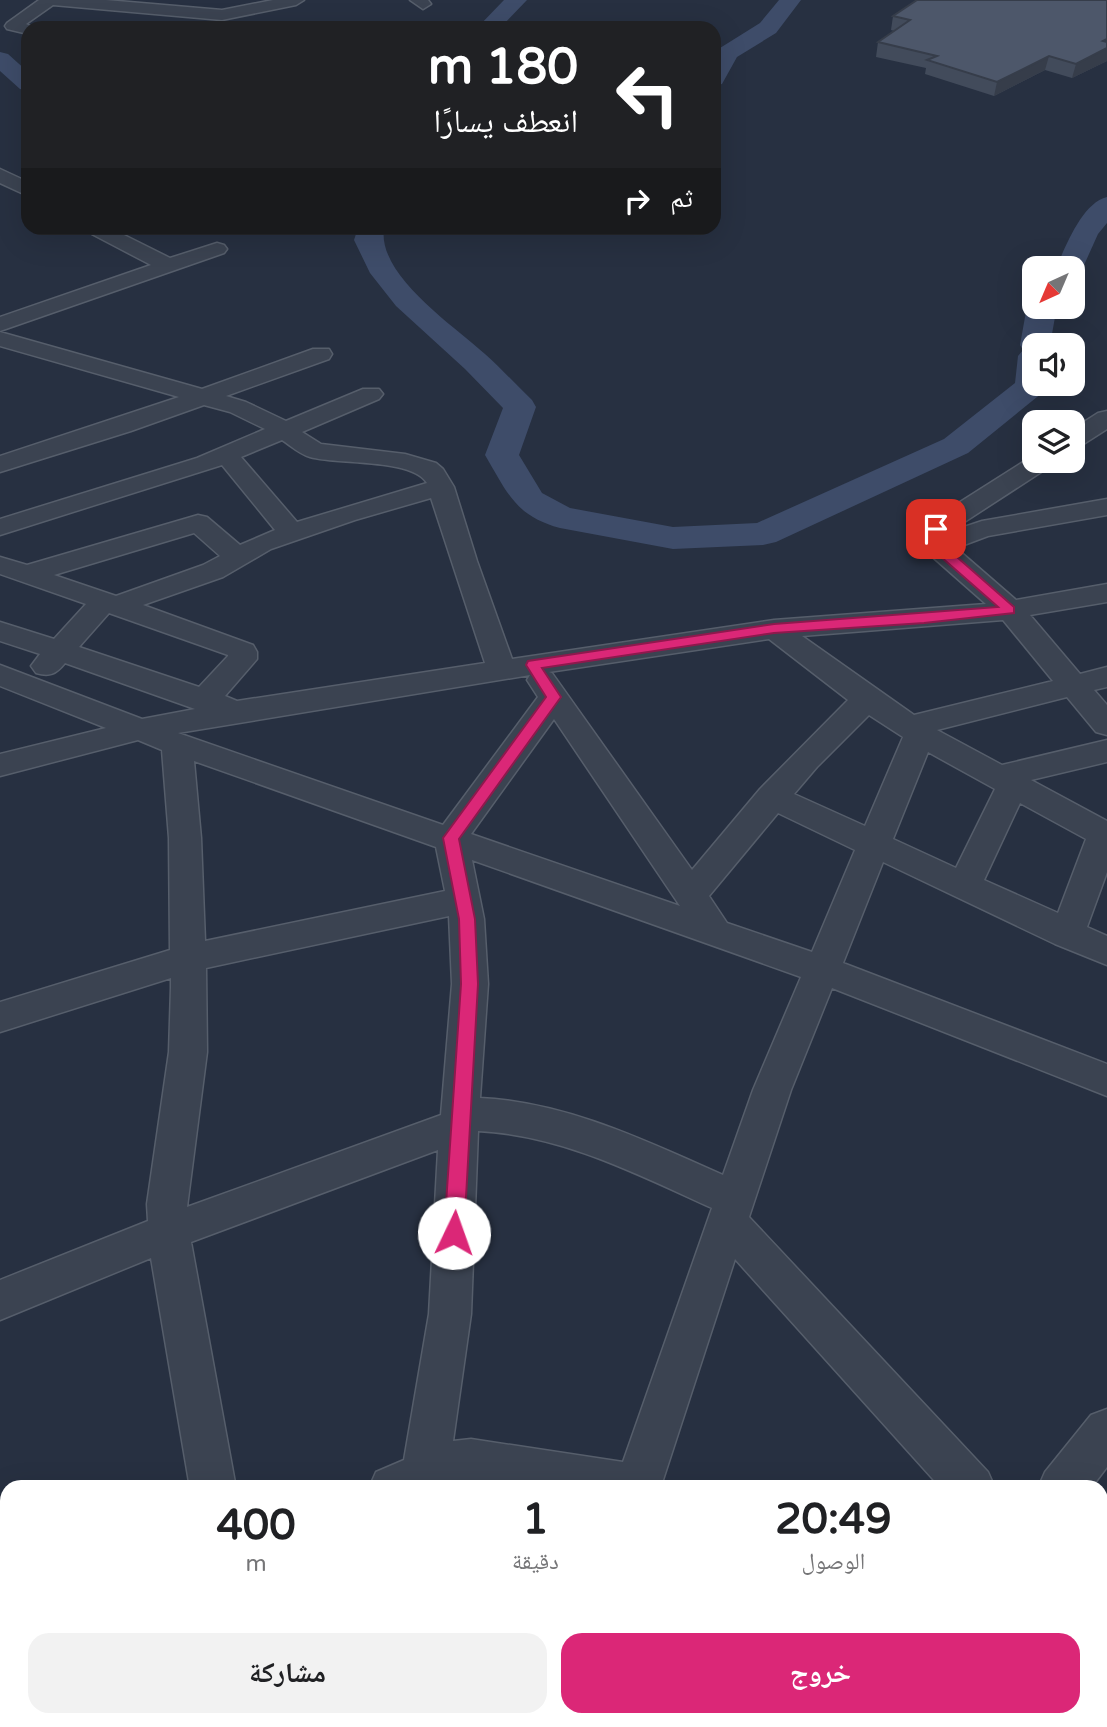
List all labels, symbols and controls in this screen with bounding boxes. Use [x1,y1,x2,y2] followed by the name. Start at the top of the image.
[428,38,578,97] text: 180 m
[602,49,693,140] icon: left
[433,103,578,141] text: انعطف يسارًا
[618,182,656,220] icon: right
[670,183,693,214] text: ثم
[1022,256,1085,318] north arrow
[1022,256,1085,473] map controls
[1022,333,1085,396] button: sound
[1022,410,1085,473] button: layers
[906,499,966,559] pin
[917,510,955,548] icon: arrive
[417,1196,491,1270] position arrow
[522,1494,549,1545] text: 1
[775,1494,892,1545] text: 20:49
[216,1500,296,1551] text: 400
[512,1548,559,1576] text: دقيقة
[802,1548,865,1576] text: الوصول
[245,1550,267,1578] text: m
[28,1633,547,1713] button: مشاركة
[561,1633,1080,1713] button: خروج

